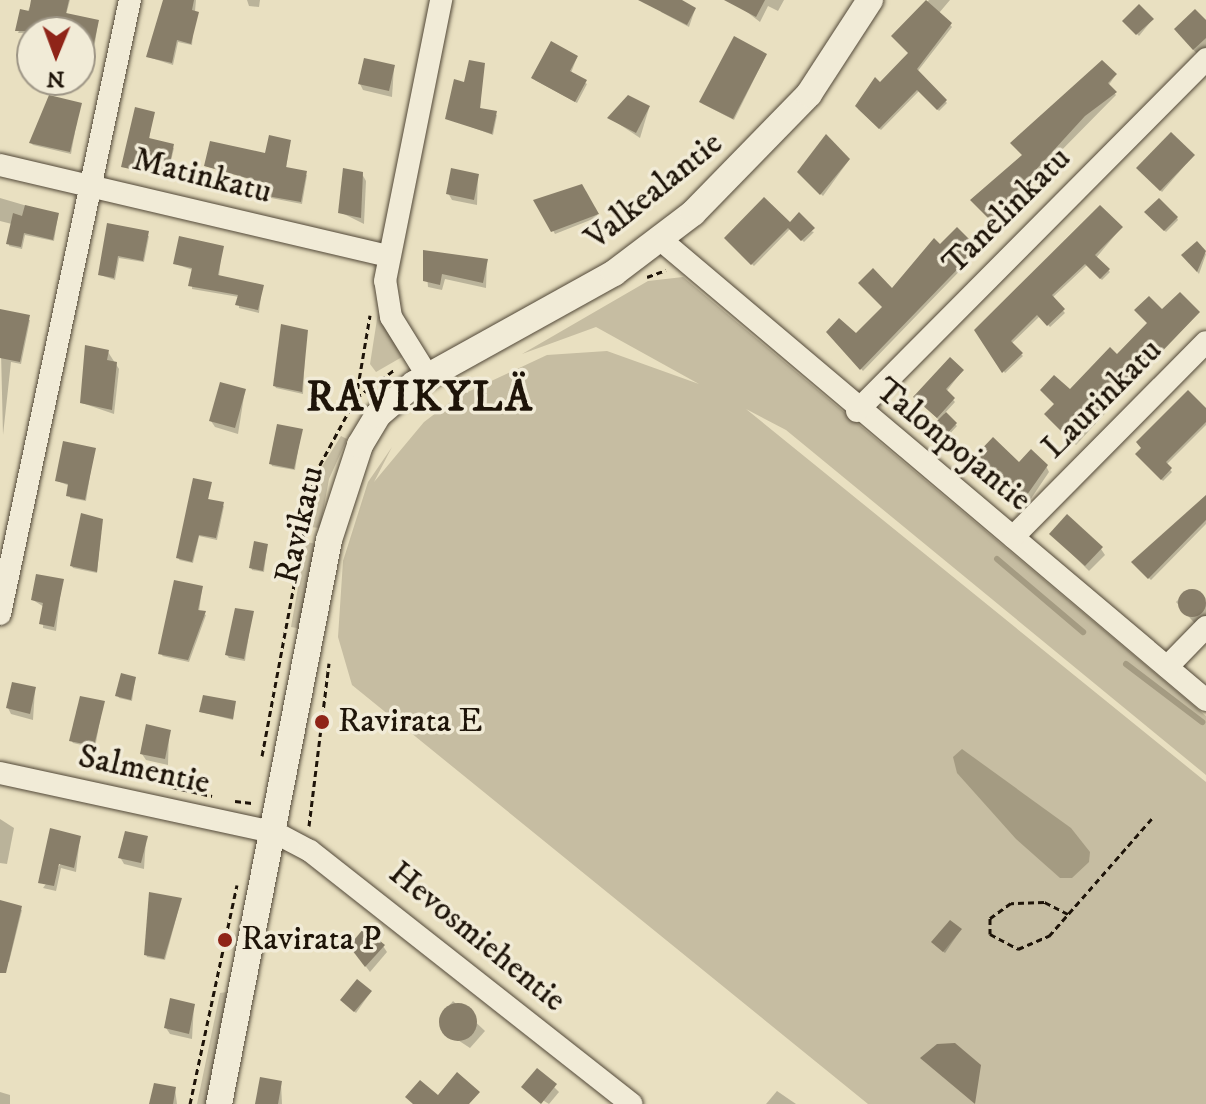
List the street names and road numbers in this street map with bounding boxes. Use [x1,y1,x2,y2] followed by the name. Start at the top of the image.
[577,123,731,259] street label: Valkealantie
[128,139,276,213] street label: Matinkatu
[935,139,1079,283] street label: Tanelinkatu
[1033,330,1171,468] street label: Laurinkatu
[867,370,1039,520] street label: Talonpojantie
[267,462,333,588] street label: Ravikatu
[75,736,213,804] street label: Salmentie
[380,853,574,1021] street label: Hevosmiehentie

